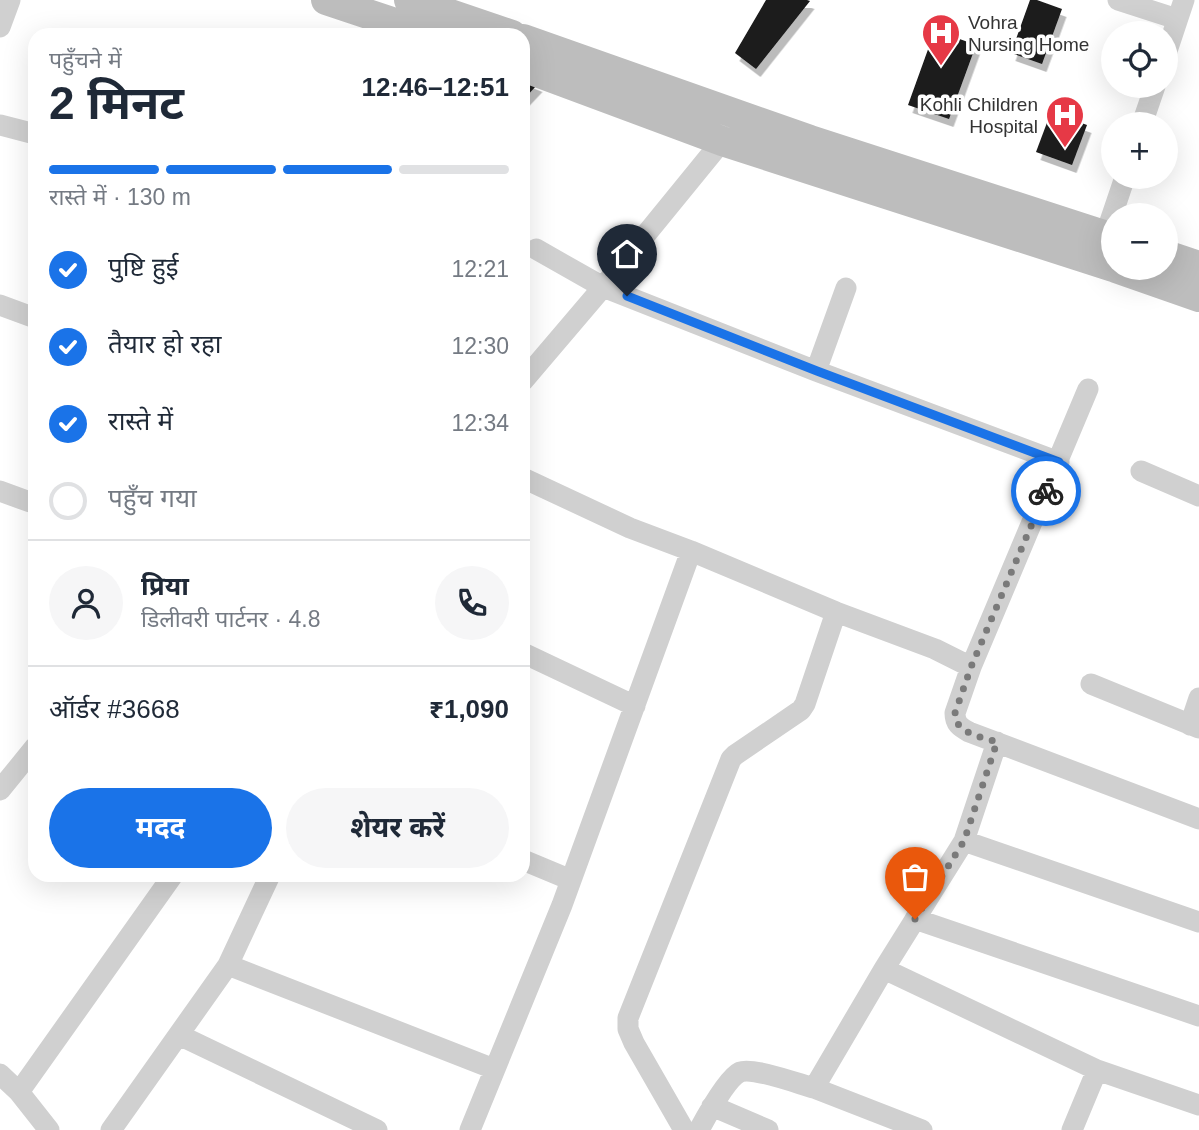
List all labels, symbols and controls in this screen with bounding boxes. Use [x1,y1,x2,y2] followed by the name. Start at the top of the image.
[920,12,962,67] hospital icon: Vohra Nursing Home
[968,12,1089,55] place label: Vohra Nursing Home
[1101,21,1178,280] map controls
[1101,21,1178,98] button: locate
[49,47,122,73] text: पहुँचने में
[362,72,509,102] text: 12:46–12:51
[49,77,184,129] text: 2 मिनट
[920,94,1038,137] place label: Kohli Children Hospital
[1044,94,1086,149] hospital icon: Kohli Children Hospital
[1101,112,1178,189] button: +
[49,184,191,210] text: रास्ते में · 130 m
[1101,203,1178,280] button: −
[597,224,657,296] pin
[608,235,646,273] icon: home
[49,251,87,289] icon: check
[108,252,178,282] text: पुष्टि हुई
[451,256,509,282] text: 12:21
[49,328,87,366] icon: check
[108,329,221,359] text: तैयार हो रहा
[451,333,509,359] text: 12:30
[49,405,87,443] icon: check
[108,406,173,436] text: रास्ते में
[451,410,509,436] text: 12:34
[1011,456,1081,526] courier
[1027,472,1065,510] icon: bike
[108,483,197,513] text: पहुँच गया
[49,566,123,640] button: person
[435,566,509,640] button: phone
[141,571,189,601] text: प्रिया
[141,606,321,632] text: डिलीवरी पार्टनर · 4.8
[49,694,180,724] text: ऑर्डर #3668
[429,694,509,724] text: ₹1,090
[49,788,272,868] button: मदद
[286,788,509,868] button: शेयर करें
[885,847,945,919] pin
[896,858,934,896] icon: bag

